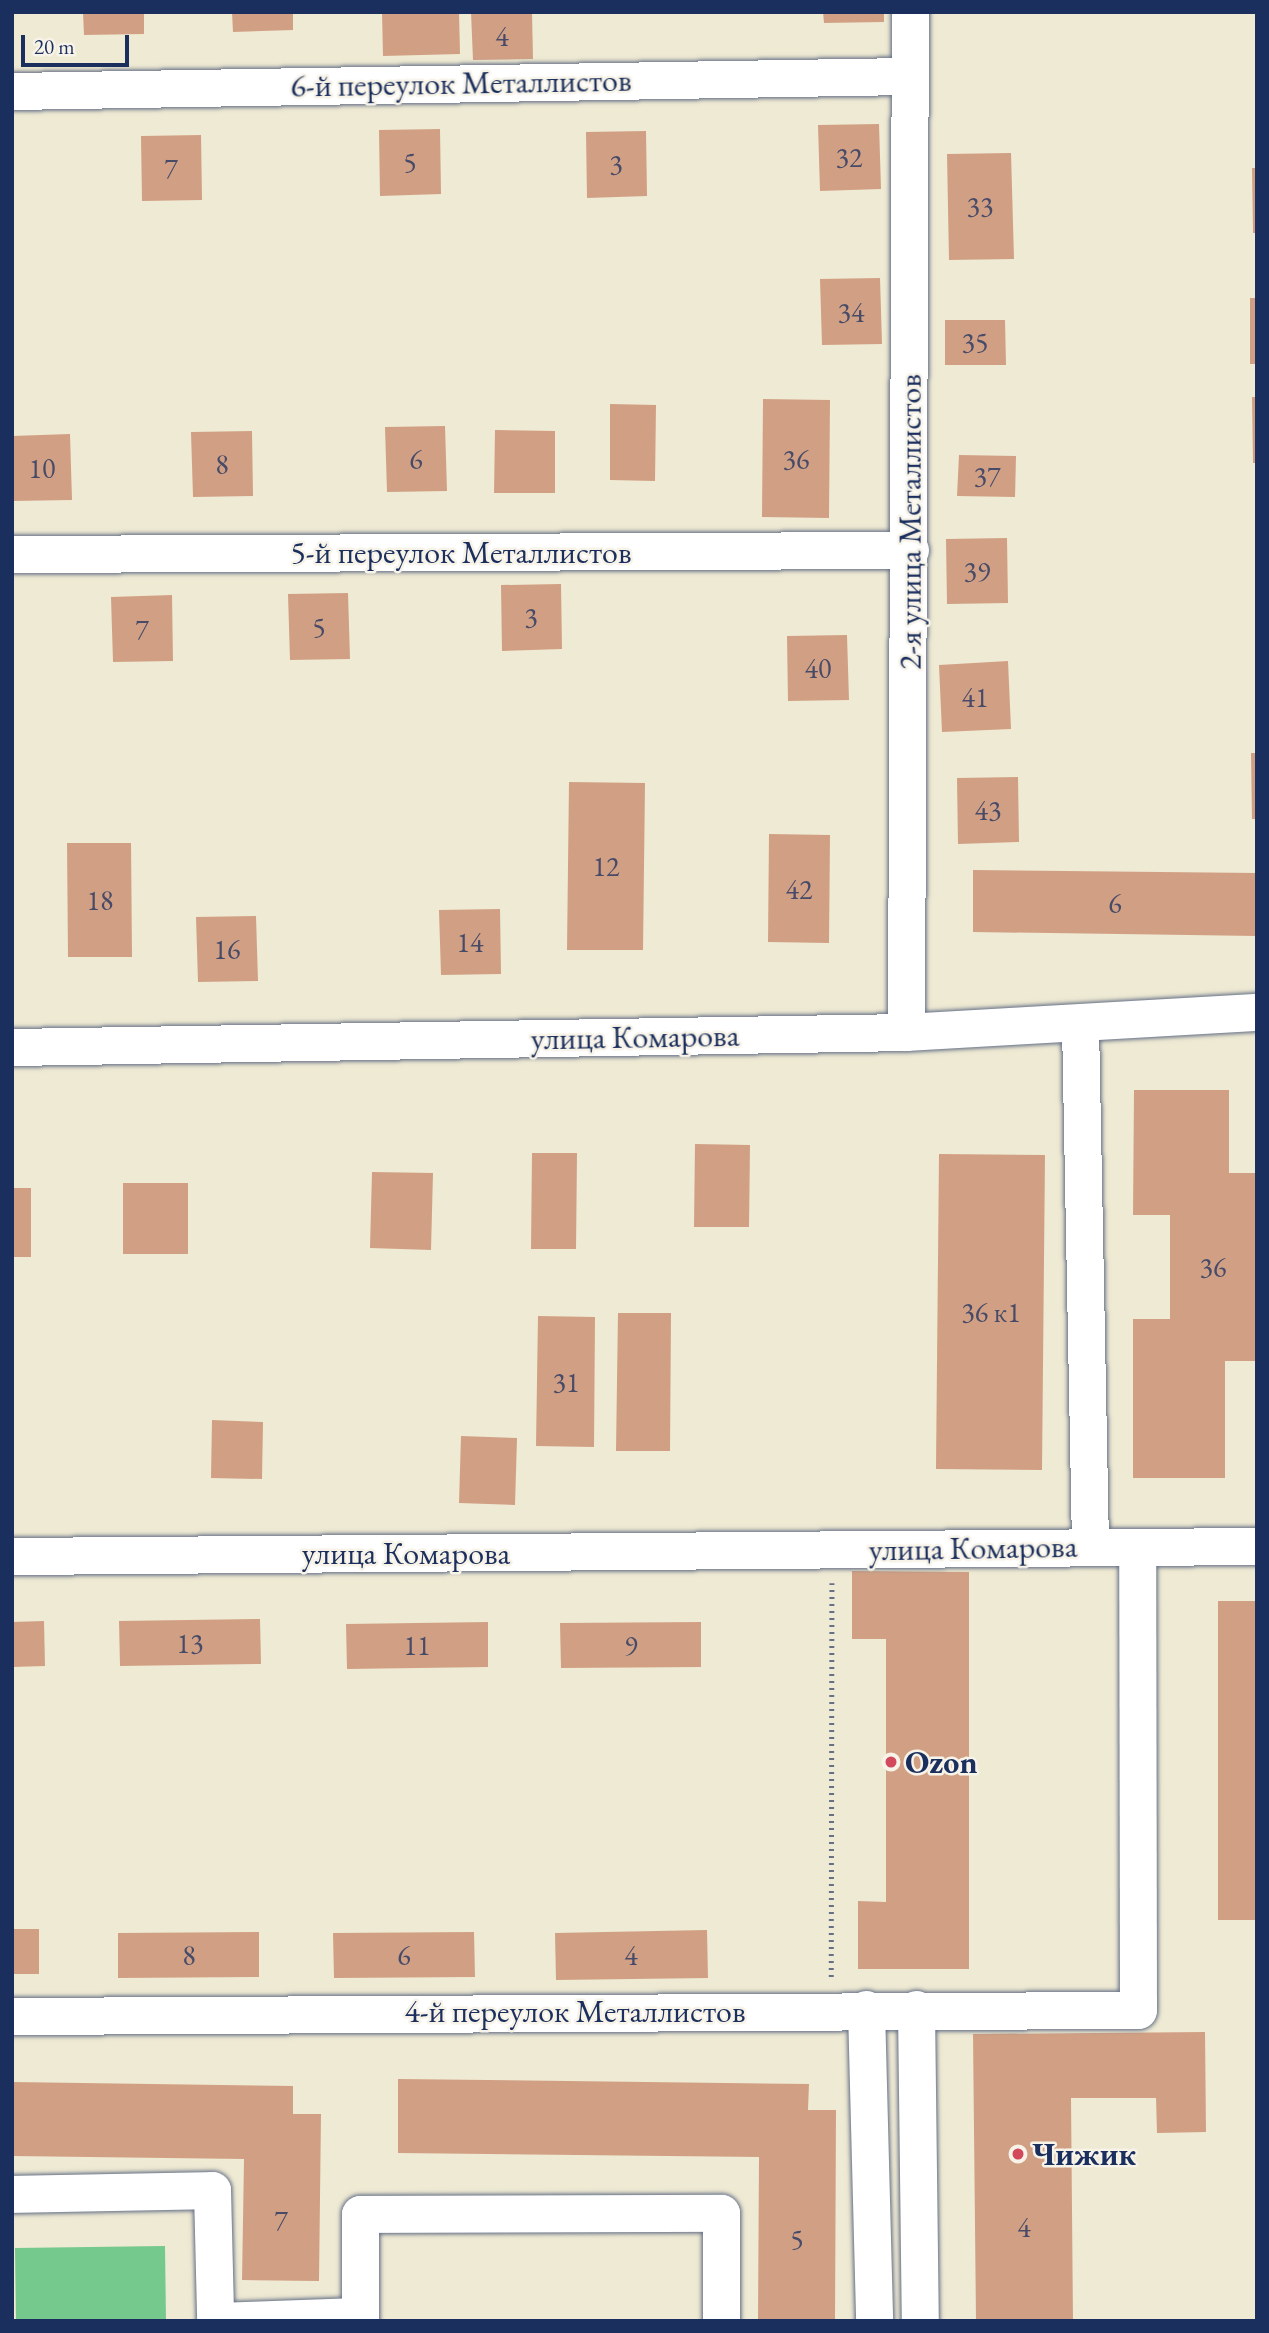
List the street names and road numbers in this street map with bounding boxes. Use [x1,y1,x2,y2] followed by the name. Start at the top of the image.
[290,61,632,105] street label: 6-й переулок Металлистов
[891,374,929,670] street label: 2-я улица Металлистов
[290,533,632,571] street label: 5-й переулок Металлистов
[530,1016,740,1058] street label: улица Комарова
[868,1527,1078,1569] street label: улица Комарова
[302,1534,510,1572] street label: улица Комарова
[404,1992,746,2030] street label: 4-й переулок Металлистов

